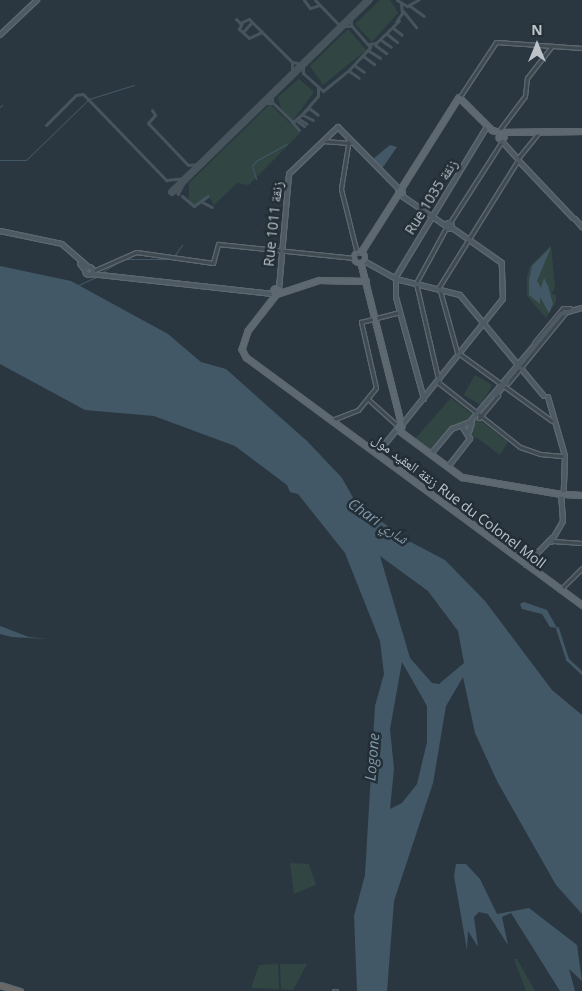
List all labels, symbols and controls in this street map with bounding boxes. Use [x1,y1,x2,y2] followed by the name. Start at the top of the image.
[512,20,562,70] north arrow
[531,20,543,39] text: N
[401,156,461,238] street label: Rue 1035 زنقة
[260,181,286,267] street label: Rue 1011 زنقة
[369,430,549,572] street label: زنقة العقيد مول Rue du Colonel Moll
[345,494,411,548] water label: Chari شاري
[361,732,383,782] water label: Logone

